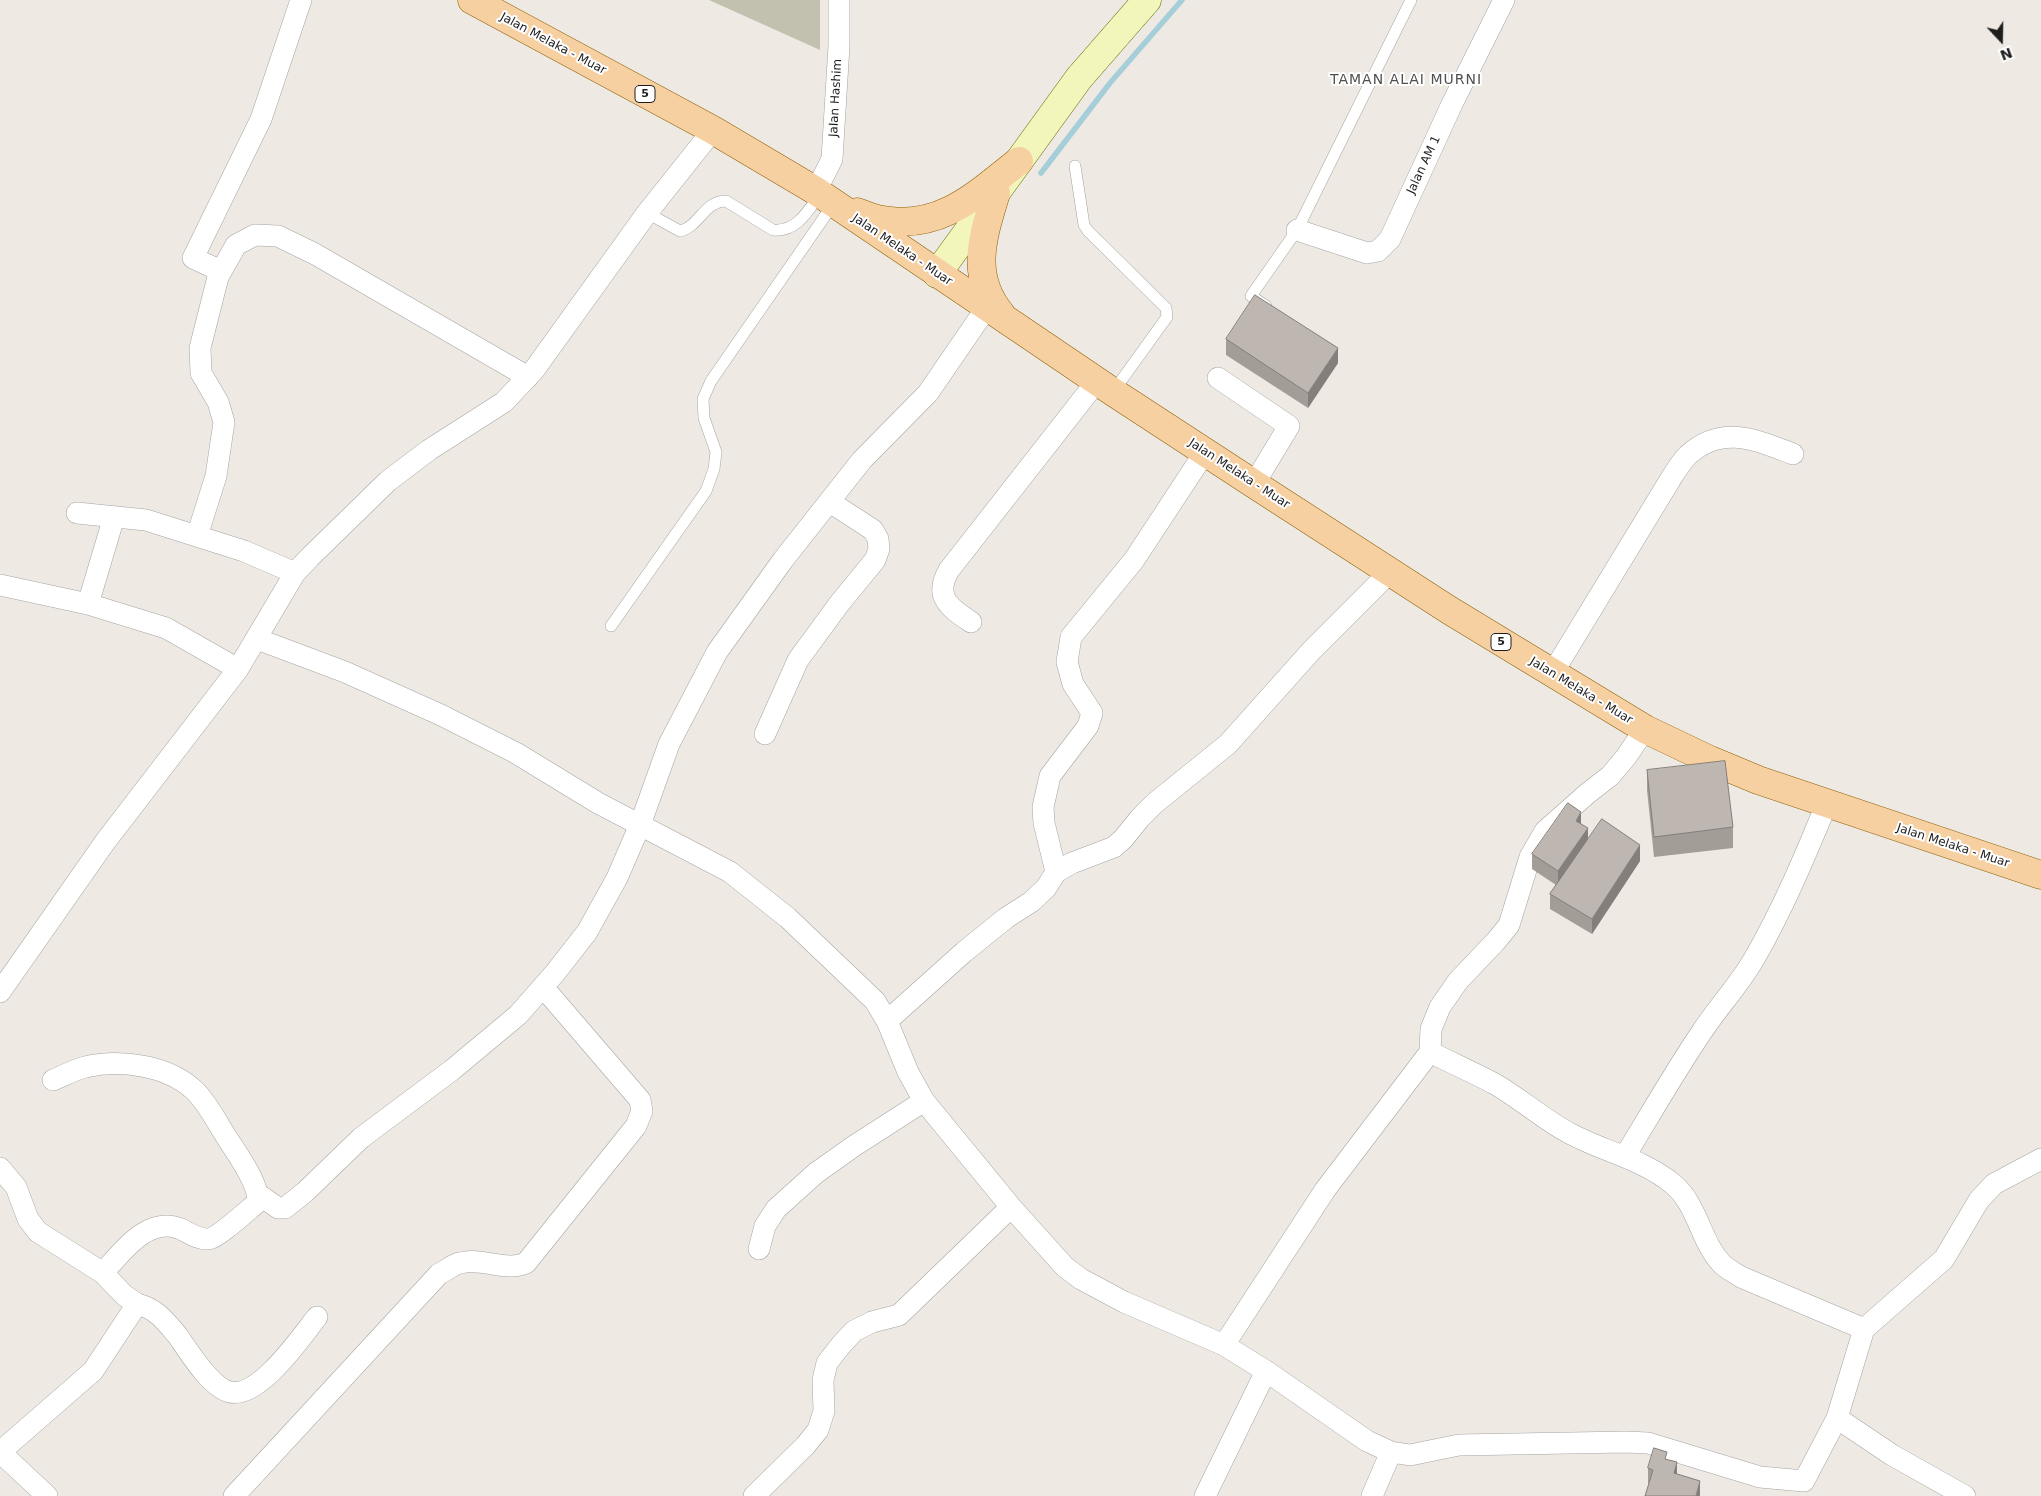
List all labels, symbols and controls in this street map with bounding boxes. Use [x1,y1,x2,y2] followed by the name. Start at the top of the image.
[498,10,608,78] street label: Jalan Melaka - Muar
[1976,15,2026,65] north arrow
[1998,44,2015,64] text: N
[827,59,845,137] street label: Jalan Hashim
[1328,72,1484,88] district label: TAMAN ALAI MURNI
[635,86,655,102] road number: 5
[1404,133,1444,197] street label: Jalan AM 1
[849,211,955,289] street label: Jalan Melaka - Muar
[1186,436,1292,512] street label: Jalan Melaka - Muar
[1491,634,1511,650] road number: 5
[1527,655,1635,727] street label: Jalan Melaka - Muar
[1895,821,2011,871] street label: Jalan Melaka - Muar

